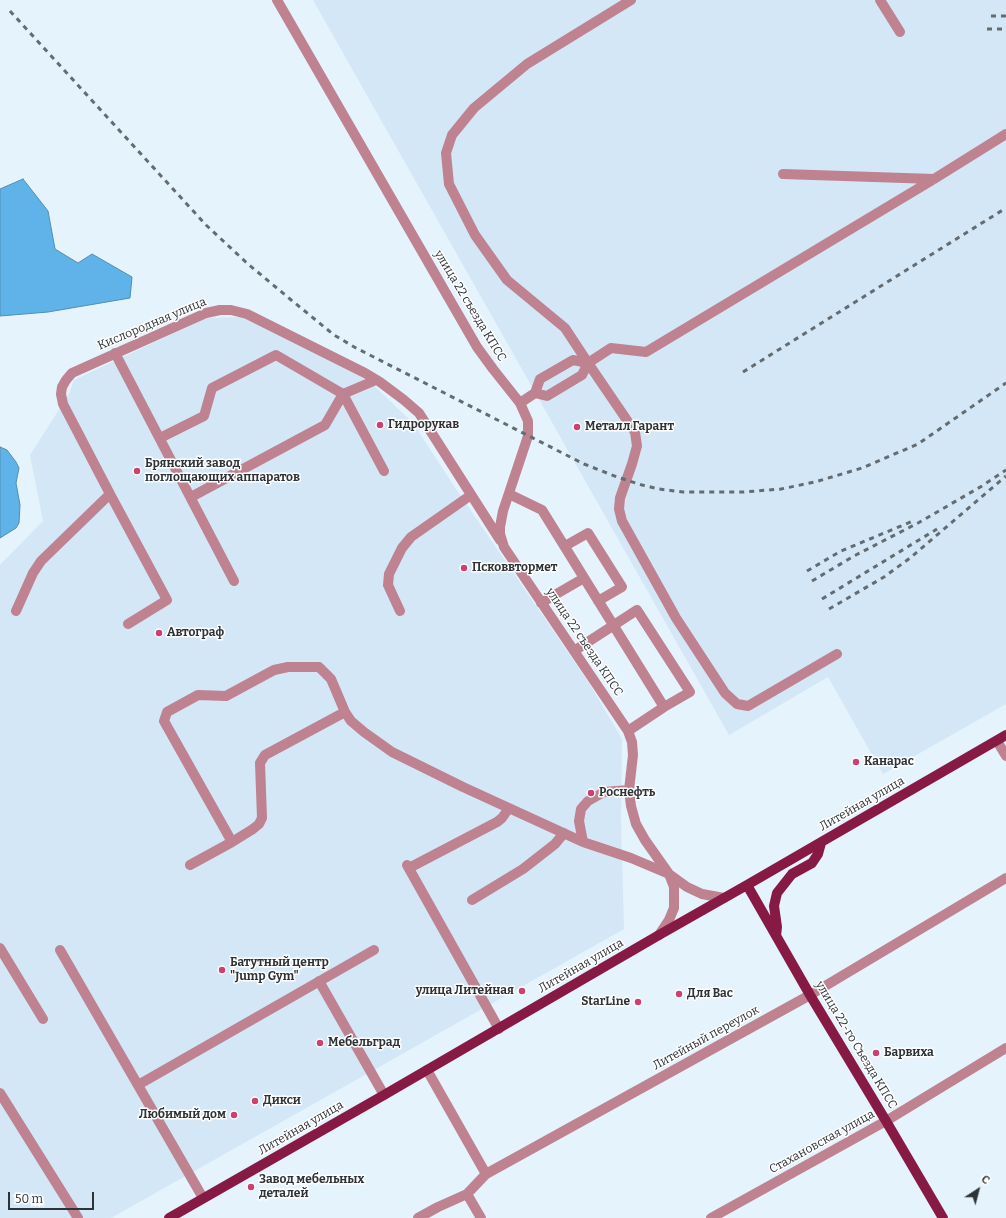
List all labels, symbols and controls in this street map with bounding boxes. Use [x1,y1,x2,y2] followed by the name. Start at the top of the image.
[431,248,509,364] street label: улица 22 съезда КПСС
[96,295,208,353] street label: Кислородная улица
[388,418,459,432] place label: Гидрорукав
[375,420,385,430] marker: Гидрорукав
[585,420,674,434] place label: Металл Гарант
[572,422,582,432] marker: Металл Гарант
[145,457,300,485] place label: Брянский завод поглощающих аппаратов
[132,466,142,476] marker: Брянский завод поглощающих аппаратов
[472,561,557,575] place label: Псковвтормет
[459,563,469,573] marker: Псковвтормет
[542,585,626,699] street label: улица 22 съезда КПСС
[167,626,224,640] place label: Автограф
[154,628,164,638] marker: Автограф
[864,755,914,769] place label: Канарас
[851,757,861,767] marker: Канарас
[817,774,907,834] street label: Литейная улица
[599,786,655,800] place label: Роснефть
[586,788,596,798] marker: Роснефть
[536,936,626,996] street label: Литейная улица
[230,956,329,984] place label: Батутный центр "Jump Gym"
[217,965,227,975] marker: Батутный центр "Jump Gym"
[812,979,900,1111] street label: улица 22-го Съезда КПСС
[416,984,514,998] place label: улица Литейная
[517,986,527,996] marker: улица Литейная
[687,987,733,1001] place label: Для Вас
[674,989,684,999] marker: Для Вас
[581,995,630,1009] place label: StarLine
[633,997,643,1007] marker: StarLine
[650,1003,762,1073] street label: Литейный переулок
[328,1036,400,1050] place label: Мебельград
[315,1038,325,1048] marker: Мебельград
[884,1046,934,1060] place label: Барвиха
[871,1048,881,1058] marker: Барвиха
[263,1094,301,1108] place label: Дикси
[250,1096,260,1106] marker: Дикси
[256,1098,346,1158] street label: Литейная улица
[767,1107,877,1177] street label: Стахановская улица
[139,1108,226,1122] place label: Любимый дом
[229,1110,239,1120] marker: Любимый дом
[958,1170,998,1210] north arrow
[259,1173,364,1201] place label: Завод мебельных деталей
[979,1173,992,1187] text: С
[246,1182,256,1192] marker: Завод мебельных деталей
[10,1184,96,1210] scale bar
[15,1192,43,1206] text: 50 m

